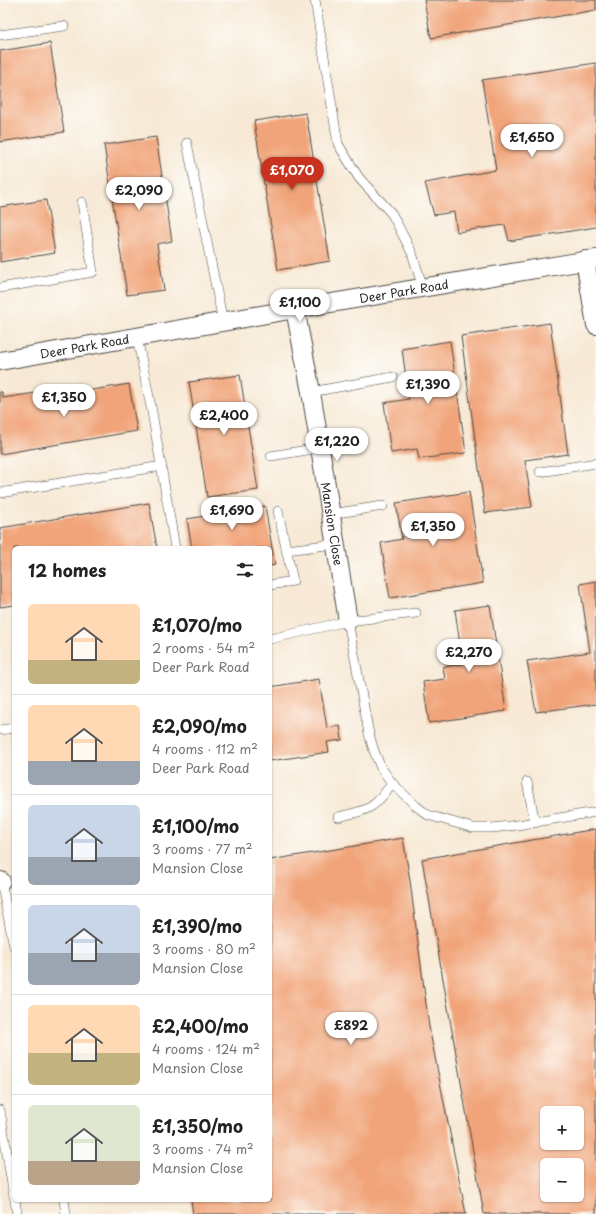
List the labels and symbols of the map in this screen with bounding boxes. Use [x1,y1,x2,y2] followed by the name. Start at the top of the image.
[499,124,565,158] pin: £1,650
[259,157,325,191] pin: £1,070
[106,177,172,211] pin: £2,090
[358,275,450,307] street label: Deer Park Road
[267,289,333,323] pin: £1,100
[39,329,131,363] street label: Deer Park Road
[395,371,461,405] pin: £1,390
[31,384,97,418] pin: £1,350
[191,402,257,436] pin: £2,400
[304,428,370,462] pin: £1,220
[317,481,348,567] street label: Mansion Close
[199,497,265,531] pin: £1,690
[400,513,466,547] pin: £1,350
[436,639,502,673] pin: £2,270
[327,1012,375,1046] pin: £892

